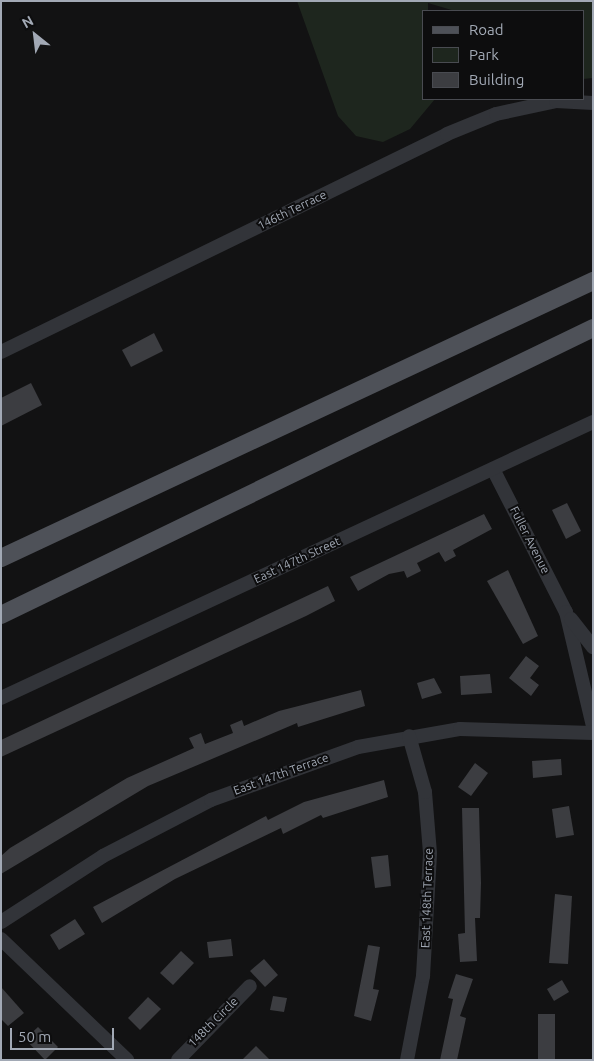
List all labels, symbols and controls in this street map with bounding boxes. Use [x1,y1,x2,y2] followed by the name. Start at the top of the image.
[10,10,60,60] north arrow
[422,10,584,100] legend
[19,12,36,31] text: N
[469,21,504,38] text: Road
[469,46,499,63] text: Park
[469,71,524,88] text: Building
[255,187,329,233] street label: 146th Terrace
[507,504,553,576] street label: Fuller Avenue
[252,534,342,586] street label: East 147th Street
[231,750,331,798] street label: East 147th Terrace
[418,848,436,948] street label: East 148th Terrace
[185,994,241,1050] street label: 148th Circle
[12,1018,116,1050] scale bar
[18,1028,51,1045] text: 50 m

